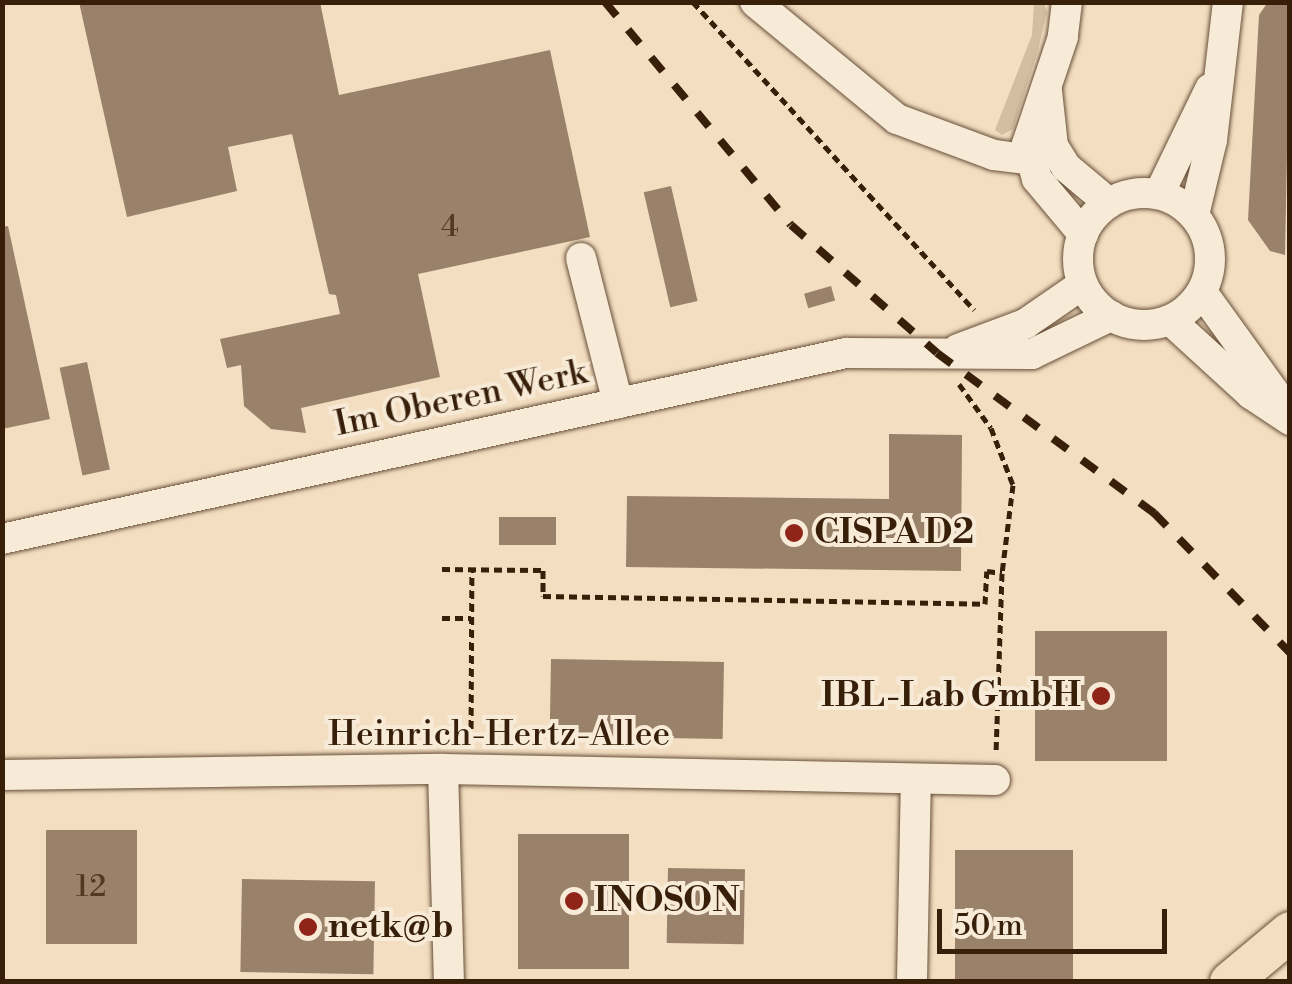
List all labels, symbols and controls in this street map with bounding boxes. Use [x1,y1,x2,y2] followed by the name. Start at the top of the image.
[441,209,459,245] house number: 4
[331,352,591,446] street label: Im Oberen Werk
[814,512,974,554] place label: CISPA D2
[783,522,805,544] marker: CISPA D2
[821,675,1081,717] place label: IBL-Lab GmbH
[1090,685,1112,707] marker: IBL-Lab GmbH
[328,714,670,756] street label: Heinrich-Hertz-Allee
[76,869,106,905] house number: 12
[594,880,740,922] place label: INOSON
[942,889,1172,951] scale bar
[563,890,585,912] marker: INOSON
[328,906,454,948] place label: netk@b
[954,907,1023,945] text: 50 m
[297,916,319,938] marker: netk@b

